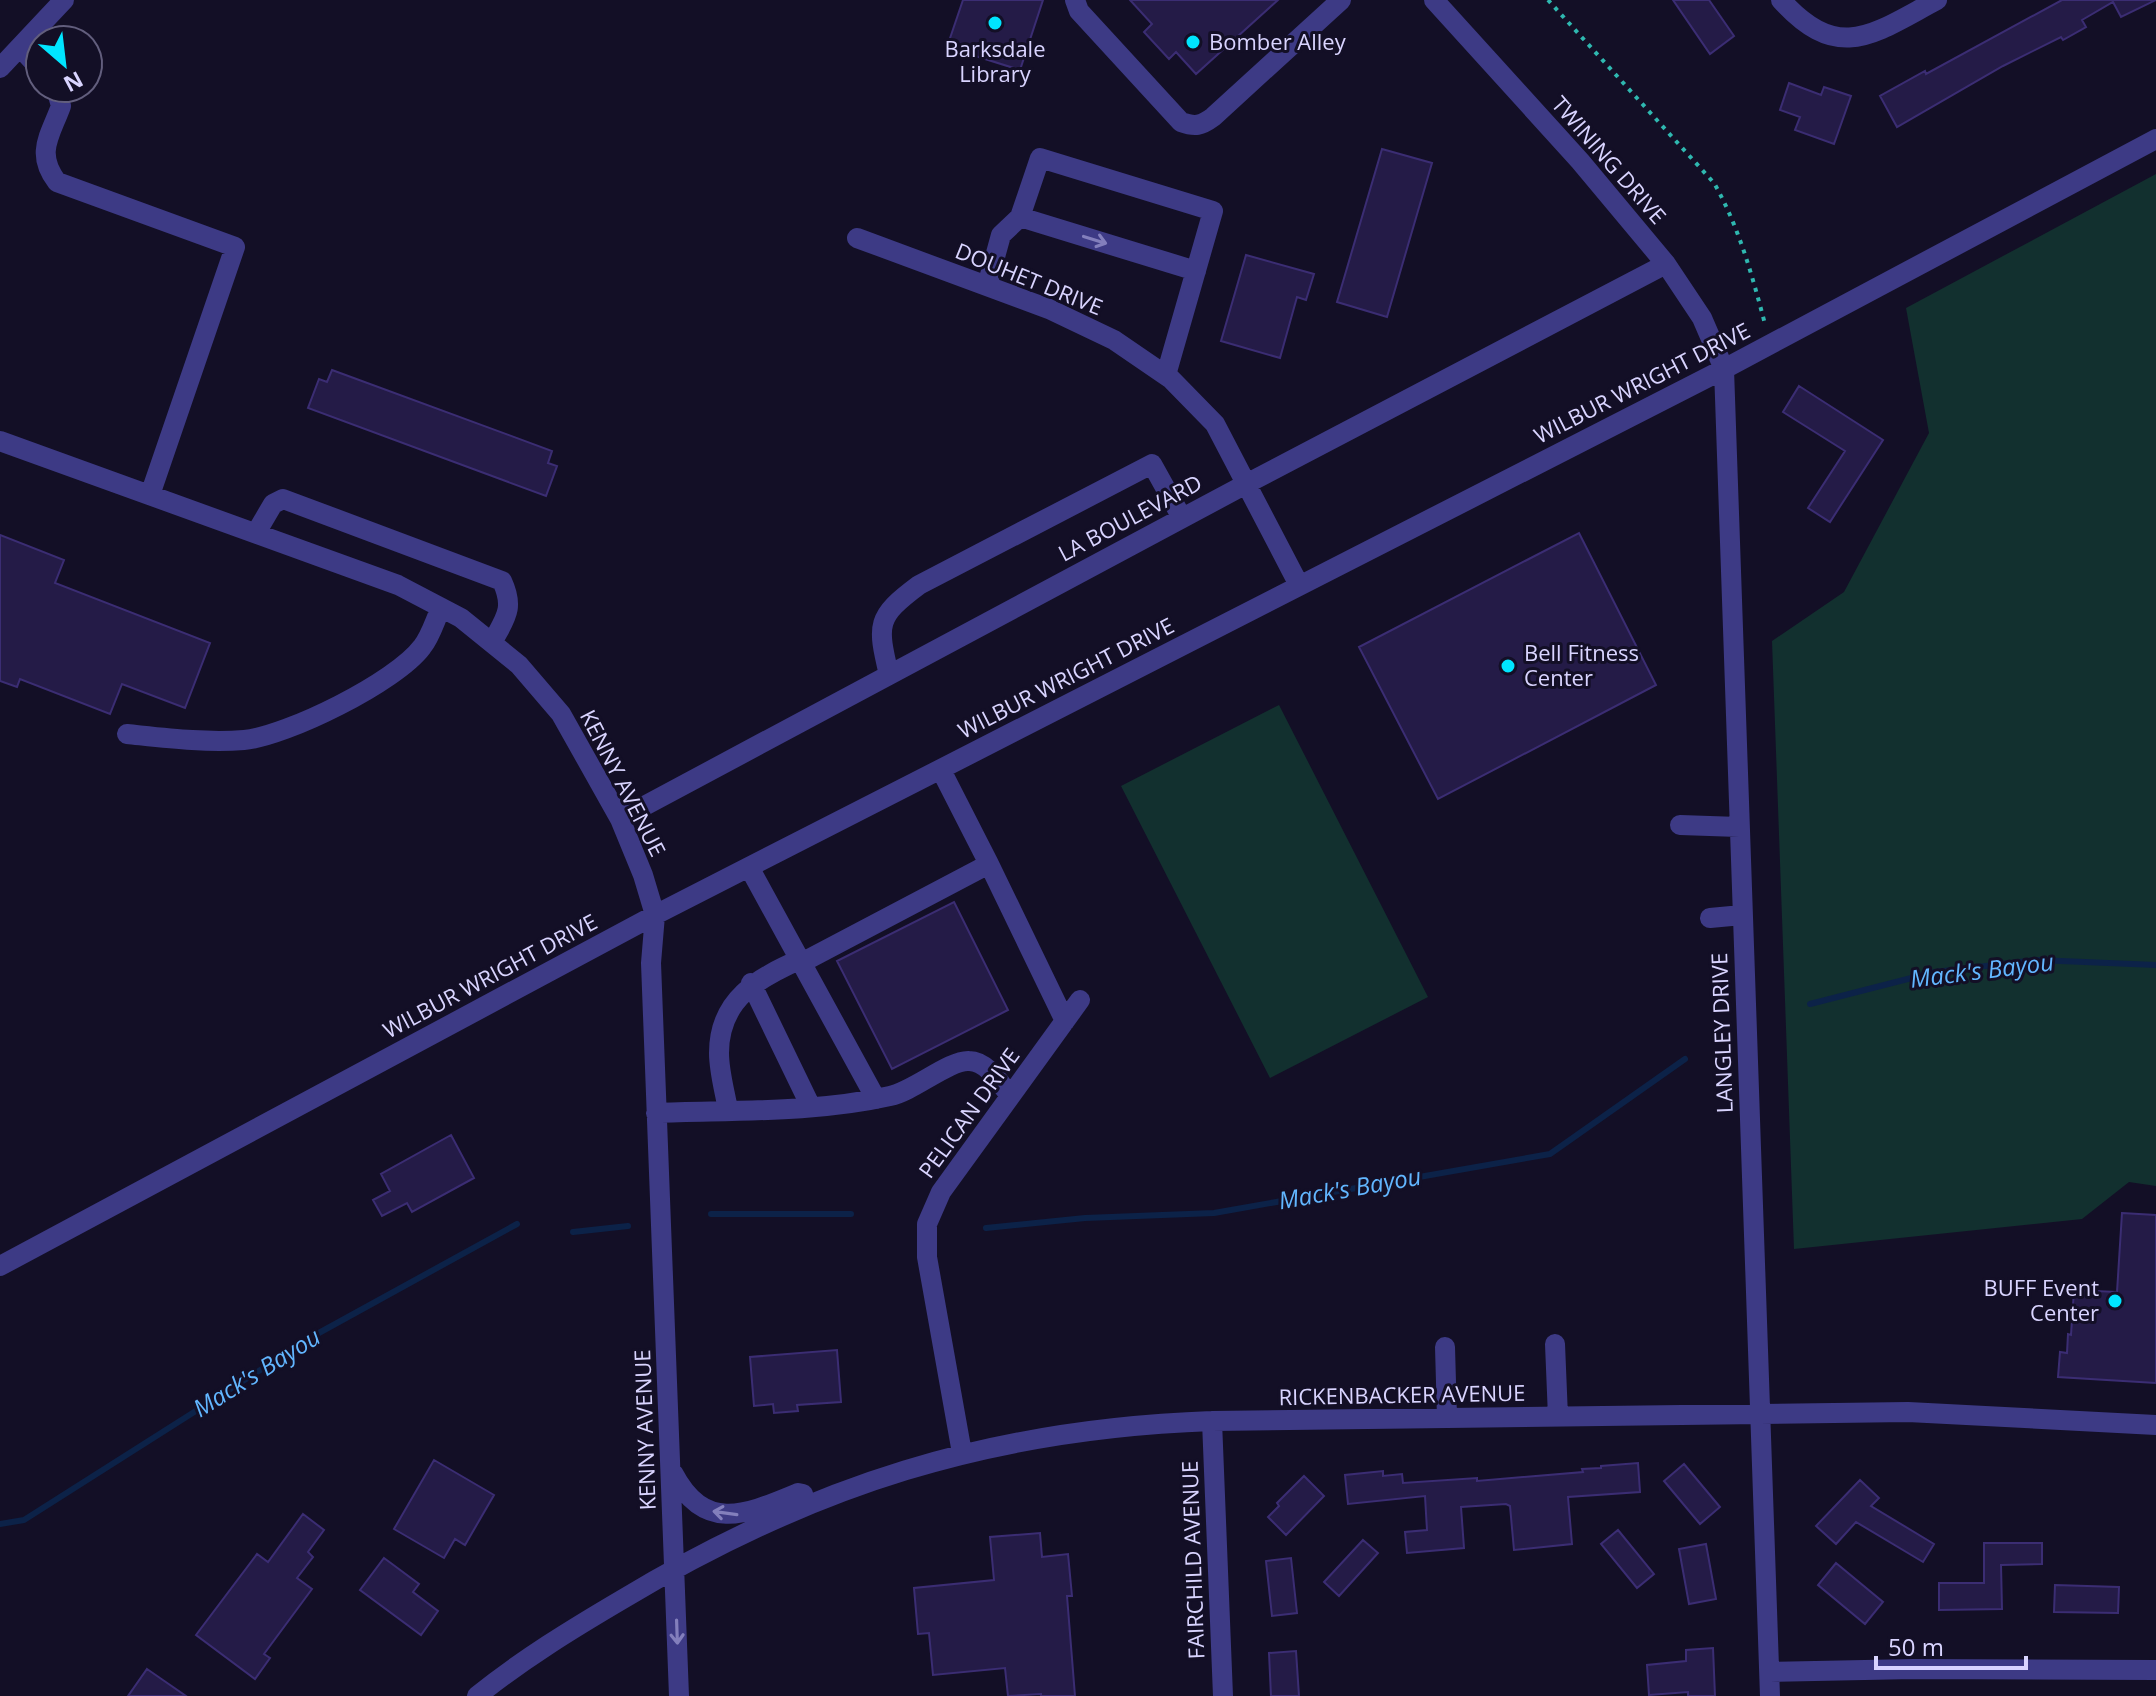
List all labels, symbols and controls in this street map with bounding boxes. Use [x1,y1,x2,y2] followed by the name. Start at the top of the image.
[986,14,1004,32] marker: Barksdale Library
[24,24,104,104] north arrow
[1209,26,1347,56] place label: Bomber Alley
[944,33,1046,88] place label: Barksdale Library
[1184,33,1202,51] marker: Bomber Alley
[59,65,89,100] text: N
[1546,89,1674,230] street label: TWINING DRIVE
[1082,234,1107,248] one-way arrow
[951,235,1108,321] street label: DOUHET DRIVE
[1528,315,1755,450] street label: WILBUR WRIGHT DRIVE
[1052,467,1207,568] street label: LA BOULEVARD
[952,610,1179,745] street label: WILBUR WRIGHT DRIVE
[1524,637,1639,692] place label: Bell Fitness Center
[1499,657,1517,675] marker: Bell Fitness Center
[574,704,674,861] street label: KENNY AVENUE
[377,906,602,1044] street label: WILBUR WRIGHT DRIVE
[1908,944,2056,995] water label: Mack's Bayou
[1703,952,1739,1114] street label: LANGLEY DRIVE
[911,1041,1026,1184] street label: PELICAN DRIVE
[1276,1159,1424,1216] water label: Mack's Bayou
[1983,1272,2099,1327] place label: BUFF Event Center
[2106,1292,2124,1310] marker: BUFF Event Center
[186,1319,326,1424] water label: Mack's Bayou
[626,1349,662,1511] street label: KENNY AVENUE
[1278,1377,1526,1411] street label: RICKENBACKER AVENUE
[1174,1460,1210,1660] street label: FAIRCHILD AVENUE
[713,1505,738,1520] one-way arrow
[669,1618,684,1645] one-way arrow
[1876,1620,2026,1670] scale bar
[1888,1630,1944,1663] text: 50 m

